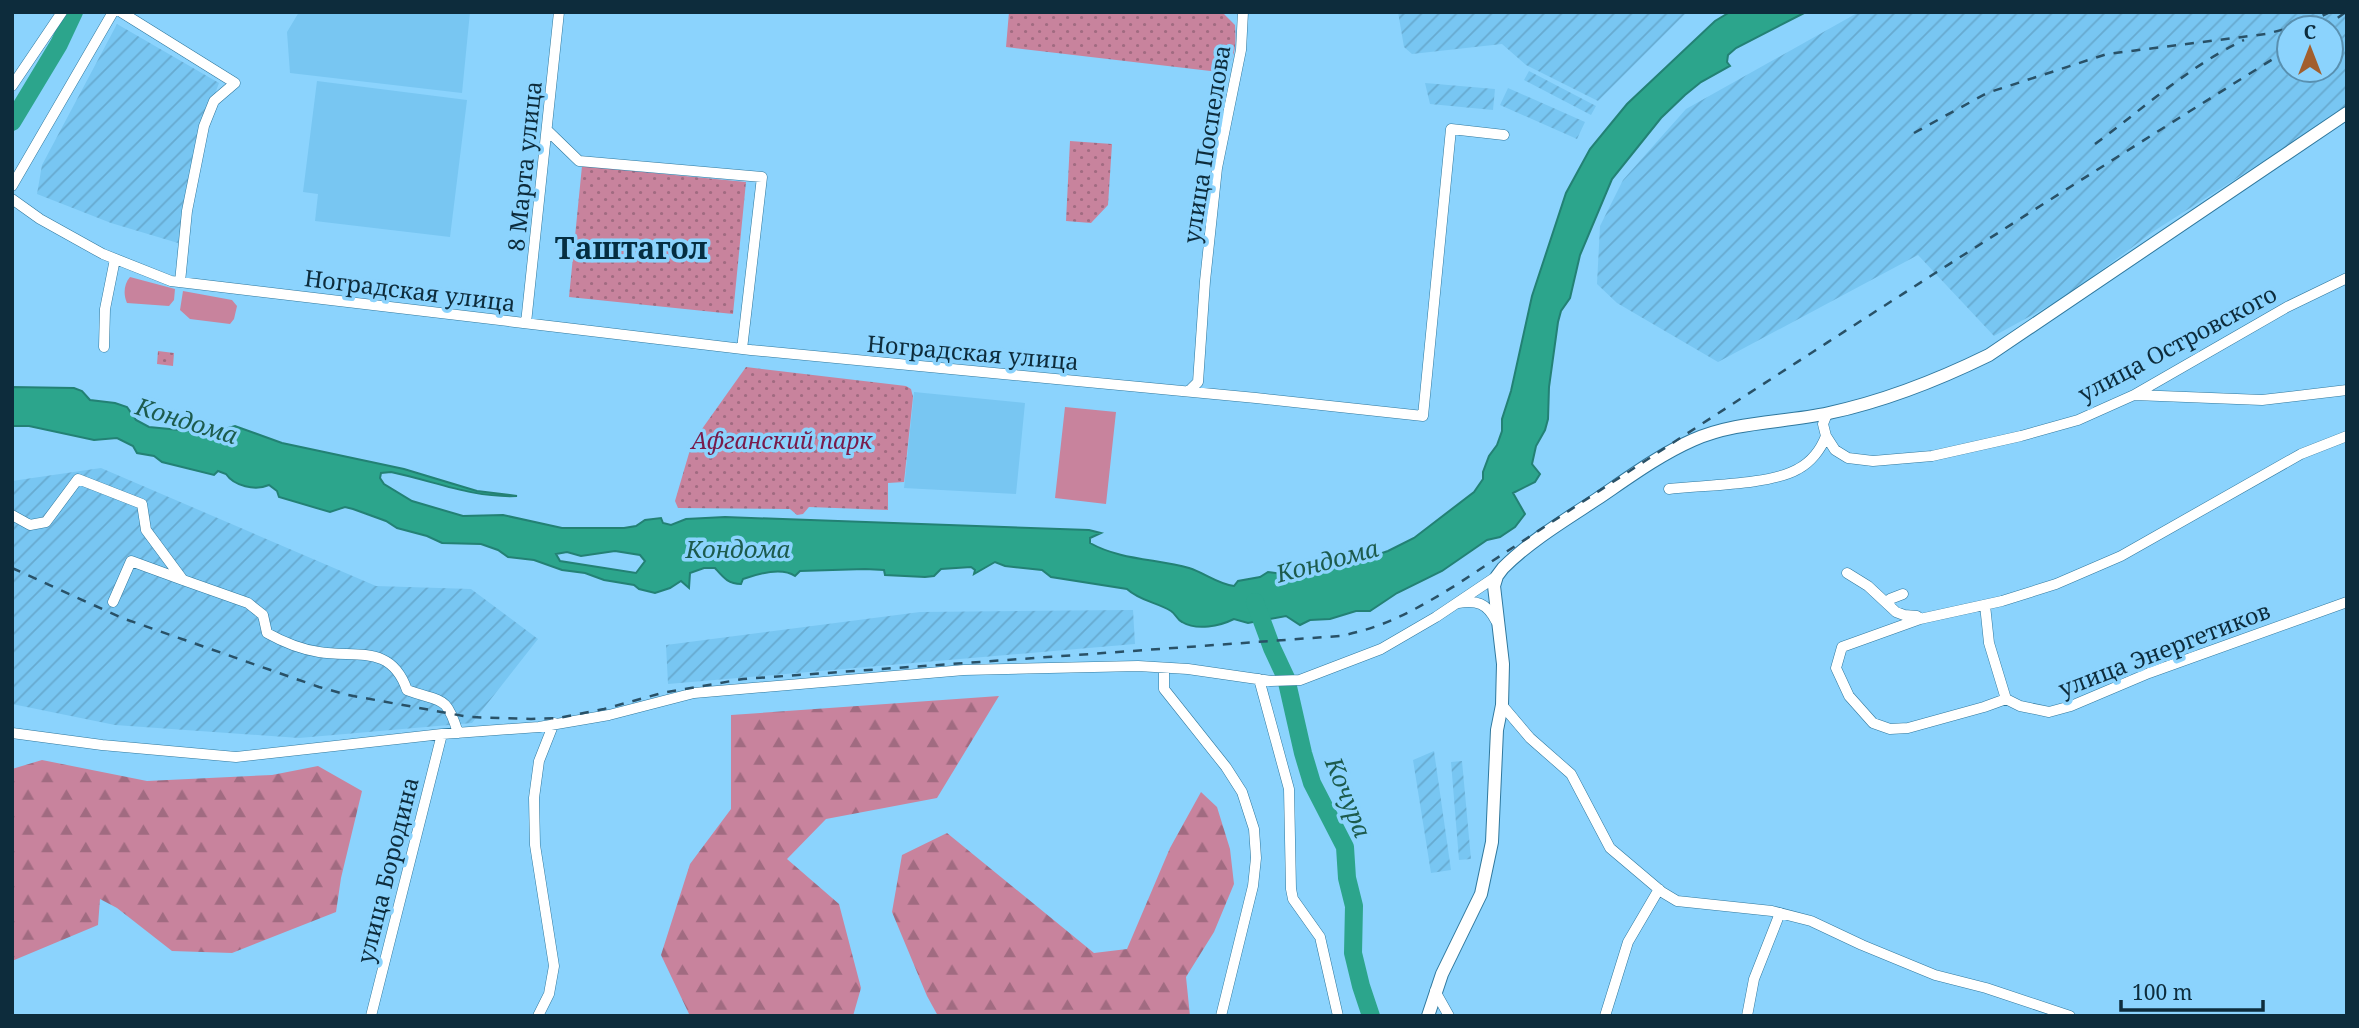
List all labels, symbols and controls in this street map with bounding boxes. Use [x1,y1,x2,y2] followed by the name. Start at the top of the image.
[2275,14,2345,84] north arrow
[2304,19,2316,45] text: С
[1175,43,1237,245] street label: улица Поспелова
[499,79,549,253] street label: 8 Марта улица
[555,227,708,268] district label: Таштагол
[303,261,517,319] street label: Ноградская улица
[2072,277,2282,409] street label: улица Островского
[866,327,1080,377] street label: Ноградская улица
[131,389,242,451] water label: Кондома
[689,424,873,456] park label: Афганский парк
[1271,530,1382,590] water label: Кондома
[685,532,791,565] water label: Кондома
[2054,594,2274,704] street label: улица Энергетиков
[1318,751,1380,842] water label: Кочура
[348,773,426,967] street label: улица Бородина
[2121,968,2263,1012] scale bar
[2132,978,2193,1006] text: 100 m

